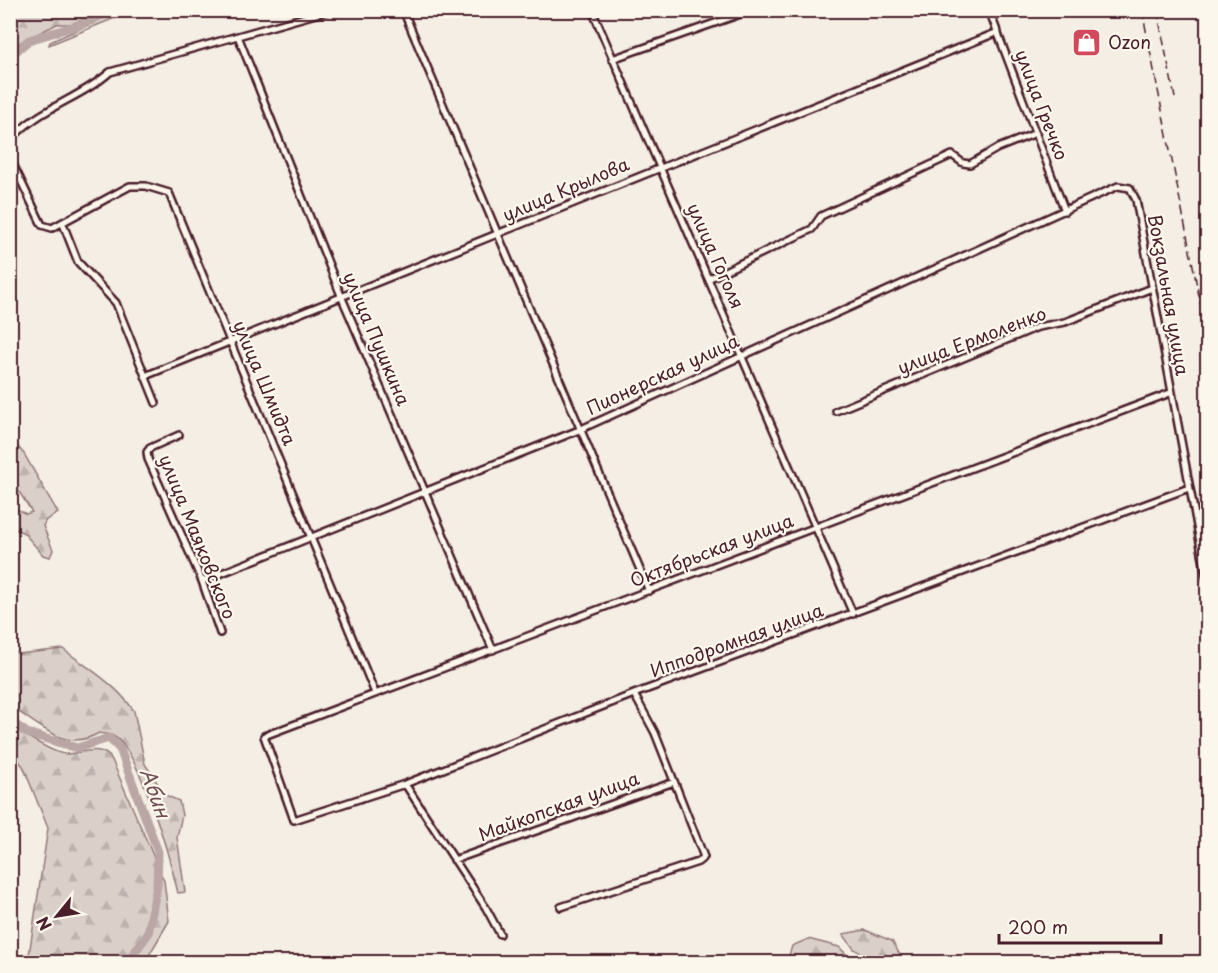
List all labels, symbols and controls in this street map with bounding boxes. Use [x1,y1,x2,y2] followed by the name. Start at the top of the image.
[1071,27,1103,59] shop icon: Ozon
[1108,28,1151,55] place label: Ozon
[1009,45,1076,164] street label: улица Гречко
[498,149,634,227] street label: улица Крылова
[681,198,752,313] street label: улица Гоголя
[1142,212,1197,378] street label: Вокзальная улица
[337,267,418,410] street label: улица Пушкина
[893,299,1050,380] street label: улица Ермоленко
[227,316,304,449] street label: улица Шмидта
[582,326,744,421] street label: Пионерская улица
[153,450,244,623] street label: улица Маяковского
[626,506,798,593] street label: Октябрьская улица
[646,595,827,683] street label: Ипподромная улица
[133,763,179,824] water label: Абин
[474,764,643,847] street label: Майкопская улица
[27,886,87,946] north arrow
[999,907,1161,945] scale bar
[30,913,57,935] text: N
[1008,913,1068,940] text: 200 m

